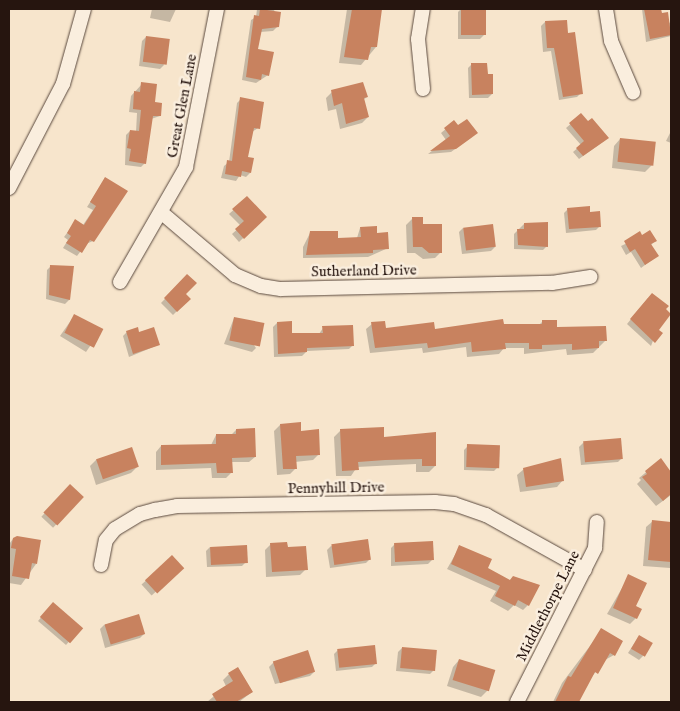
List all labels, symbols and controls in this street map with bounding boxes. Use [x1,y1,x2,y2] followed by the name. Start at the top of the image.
[163,53,201,159] street label: Great Glen Lane
[311,261,417,281] street label: Sutherland Drive
[287,478,385,498] street label: Pennyhill Drive
[512,548,584,664] street label: Middlethorpe Lane

